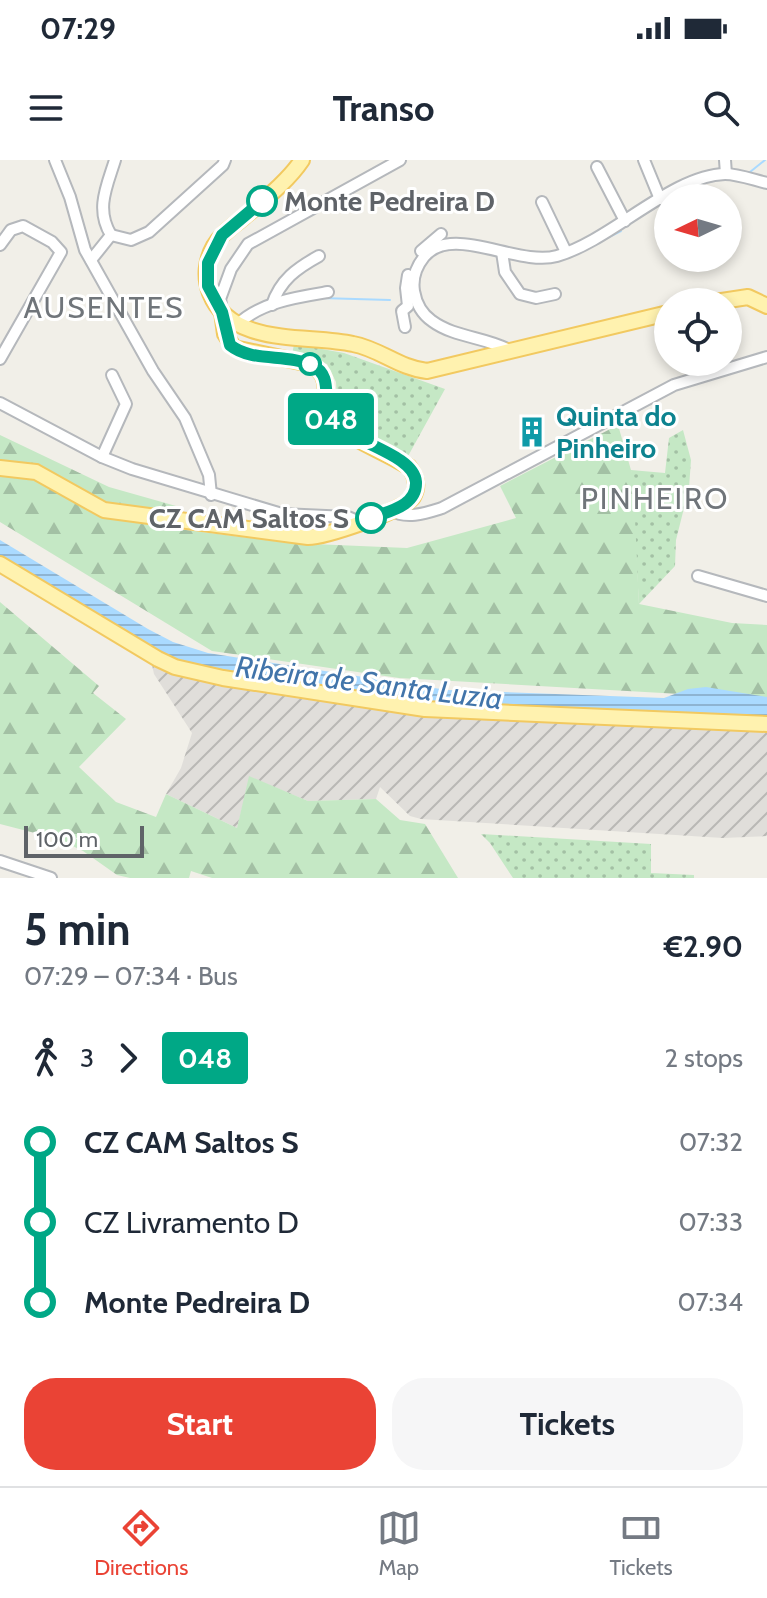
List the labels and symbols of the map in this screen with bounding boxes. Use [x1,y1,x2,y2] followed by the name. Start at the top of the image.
[284,184,495,218] place label: Monte Pedreira D
[654,184,742,272] north arrow
[247,186,277,216] marker: Monte Pedreira D
[23,289,185,326] district label: AUSENTES
[299,353,321,375] unlabelled marker
[285,393,377,445] line badge: 048
[556,399,676,465] place label: Quinta do Pinheiro
[515,415,549,449] building icon: Quinta do Pinheiro
[581,480,729,517] district label: PINHEIRO
[149,501,349,535] place label: CZ CAM Saltos S
[356,503,386,533] marker: CZ CAM Saltos S
[233,648,505,717] water label: Ribeira de Santa Luzia
[24,822,144,858] scale bar

